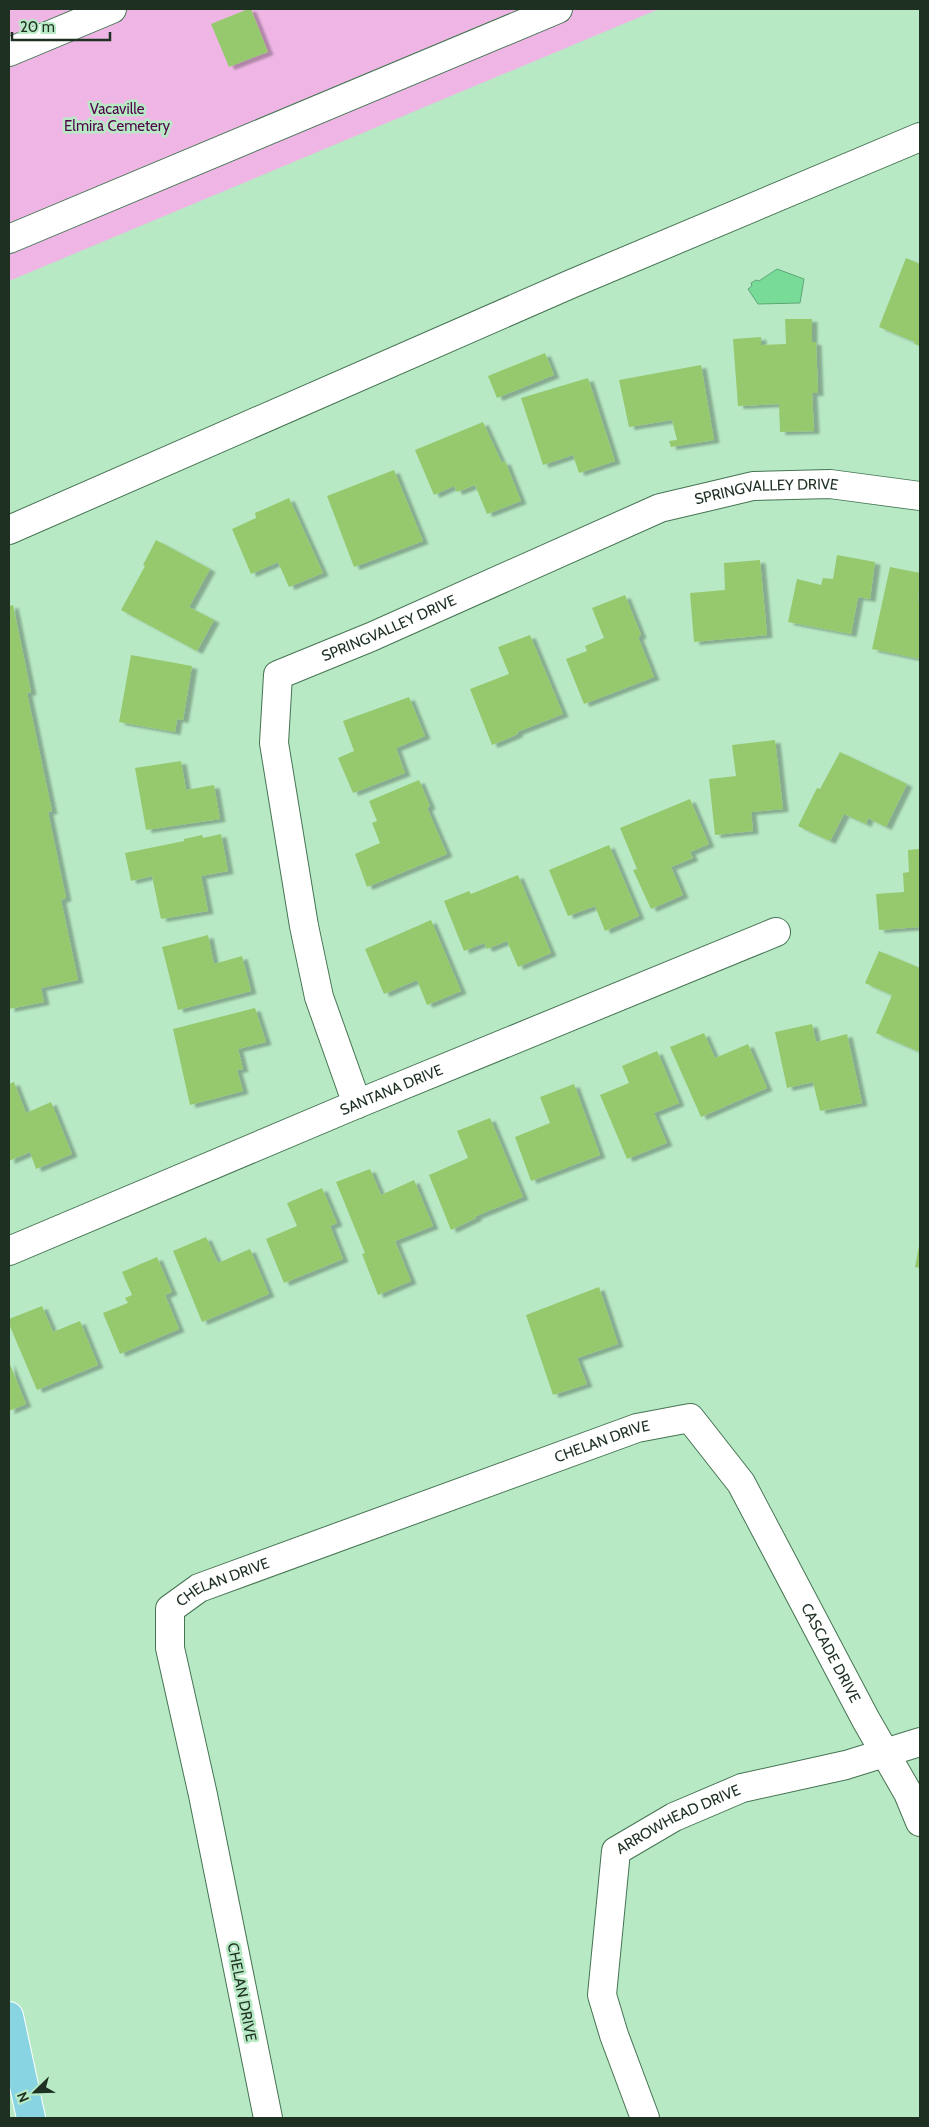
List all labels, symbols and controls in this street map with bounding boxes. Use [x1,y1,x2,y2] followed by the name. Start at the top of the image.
[12,10,110,42] scale bar
[20,18,55,36] text: 20 m
[64,100,170,135] park label: Vacaville Elmira Cemetery
[693,475,839,509] street label: SPRINGVALLEY DRIVE
[319,591,459,665] street label: SPRINGVALLEY DRIVE
[337,1061,445,1119] street label: SANTANA DRIVE
[552,1417,651,1466] street label: CHELAN DRIVE
[173,1554,272,1611] street label: CHELAN DRIVE
[797,1600,864,1706] street label: CASCADE DRIVE
[613,1781,743,1858] street label: ARROWHEAD DRIVE
[224,1941,260,2043] street label: CHELAN DRIVE
[10,2067,60,2117] north arrow
[13,2089,33,2105] text: N

